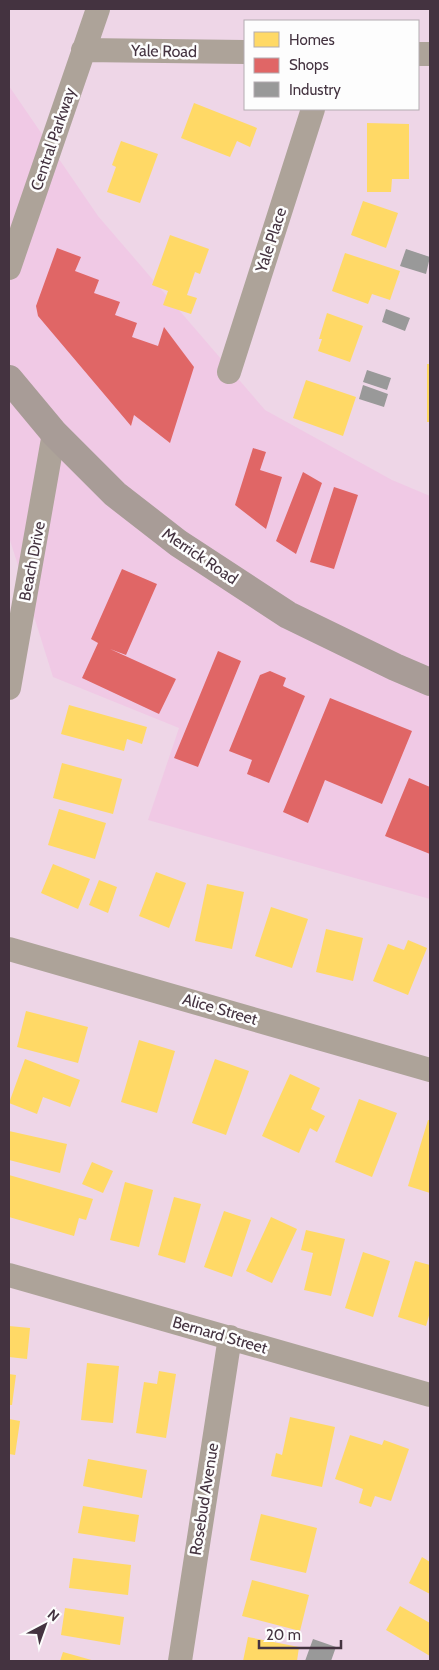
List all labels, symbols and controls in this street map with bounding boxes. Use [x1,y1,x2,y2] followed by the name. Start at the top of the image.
[244,20,419,110] legend
[289,31,335,49] text: Homes
[130,41,197,61] street label: Yale Road
[289,56,329,74] text: Shops
[289,81,341,99] text: Industry
[26,85,80,193] street label: Central Parkway
[251,205,290,276] street label: Yale Place
[15,520,49,602] street label: Beach Drive
[159,524,241,588] street label: Merrick Road
[180,989,260,1029] street label: Alice Street
[170,1312,270,1358] street label: Bernard Street
[186,1441,222,1557] street label: Rosebud Avenue
[20,1600,70,1650] north arrow
[44,1605,63,1625] text: N
[259,1618,342,1650] scale bar
[266,1626,301,1644] text: 20 m

